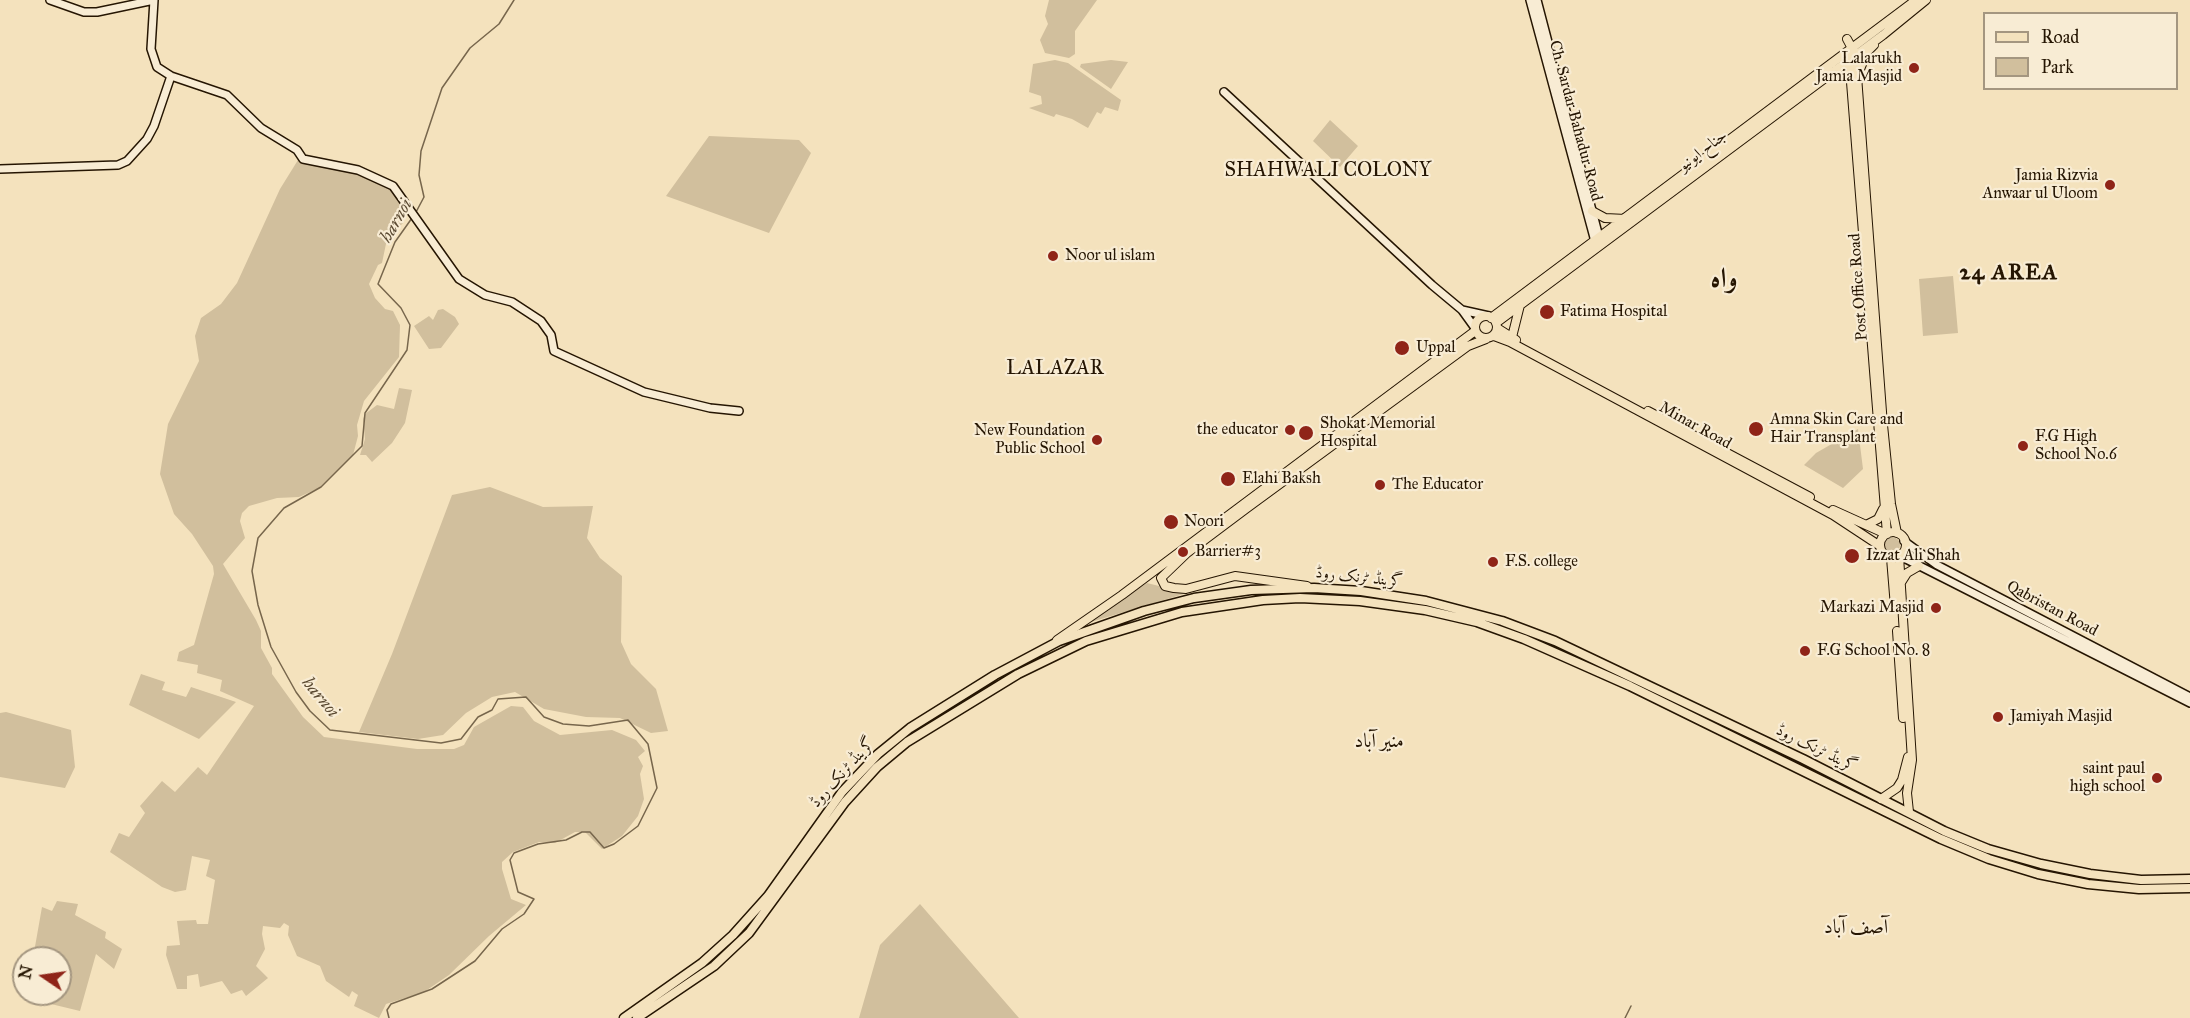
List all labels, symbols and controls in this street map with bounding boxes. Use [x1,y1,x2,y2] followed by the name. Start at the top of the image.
[1983,12,2178,90] legend
[2041,26,2079,48] text: Road
[1544,38,1606,204] street label: Ch. Sardar Bahadur Road
[1816,49,1902,87] place label: Lalarukh Jamia Masjid
[2041,56,2074,78] text: Park
[1907,61,1921,75] marker: Lalarukh Jamia Masjid
[1675,126,1731,176] street label: جناح ایونیو
[1213,159,1443,183] district label: SHAHWALI COLONY
[1982,166,2098,204] place label: Jamia Rizvia Anwaar ul Uloom
[2103,178,2117,192] marker: Jamia Rizvia Anwaar ul Uloom
[376,196,418,246] water label: harnoi
[1846,233,1872,341] street label: Post Office Road
[1065,246,1155,266] place label: Noor ul islam
[1046,249,1060,263] marker: Noor ul islam
[1959,261,2059,287] district label: 24 AREA
[1710,263,1738,297] district label: واہ
[1560,302,1667,322] place label: Fatima Hospital
[1538,303,1556,321] marker: Fatima Hospital
[1416,338,1455,358] place label: Uppal
[1393,339,1411,357] marker: Uppal
[1001,357,1109,381] district label: LALAZAR
[1655,398,1735,454] street label: Minar Road
[1770,410,1903,448] place label: Amna Skin Care and Hair Transplant
[1320,414,1435,452] place label: Shokat Memorial Hospital
[1197,420,1278,440] place label: the educator
[1747,420,1765,438] marker: Amna Skin Care and Hair Transplant
[974,421,1085,459] place label: New Foundation Public School
[1283,423,1297,437] marker: the educator
[1297,424,1315,442] marker: Shokat Memorial Hospital
[2035,427,2117,465] place label: F.G High School No.6
[1090,433,1104,447] marker: New Foundation Public School
[2016,439,2030,453] marker: F.G High School No.6
[1242,469,1321,489] place label: Elahi Baksh
[1219,470,1237,488] marker: Elahi Baksh
[1392,475,1483,495] place label: The Educator
[1373,478,1387,492] marker: The Educator
[1184,512,1224,532] place label: Noori
[1162,513,1180,531] marker: Noori
[1195,542,1261,562] place label: Barrier#3
[1176,545,1190,559] marker: Barrier#3
[1866,546,1960,566] place label: Izzat Ali Shah
[1843,547,1861,565] marker: Izzat Ali Shah
[1505,552,1578,572] place label: F.S. college
[1486,555,1500,569] marker: F.S. college
[1314,564,1404,592] street label: گرینڈ ٹرنک روڈ
[2003,577,2101,641] street label: Qabristan Road
[1820,598,1924,618] place label: Markazi Masjid
[1929,601,1943,615] marker: Markazi Masjid
[1817,641,1930,661] place label: F.G School No. 8
[1798,644,1812,658] marker: F.G School No. 8
[297,673,343,723] water label: harnoi
[2010,707,2112,727] place label: Jamiyah Masjid
[1991,710,2005,724] marker: Jamiyah Masjid
[1772,721,1860,777] street label: گرینڈ ٹرنک روڈ
[1354,730,1404,754] district label: منیر آباد
[807,734,879,812] street label: گرینڈ ٹرنک روڈ
[2070,759,2145,797] place label: saint paul high school
[2150,771,2164,785] marker: saint paul high school
[1824,916,1888,940] district label: آصف آباد
[12,946,72,1006] north arrow
[15,964,37,981] text: N

